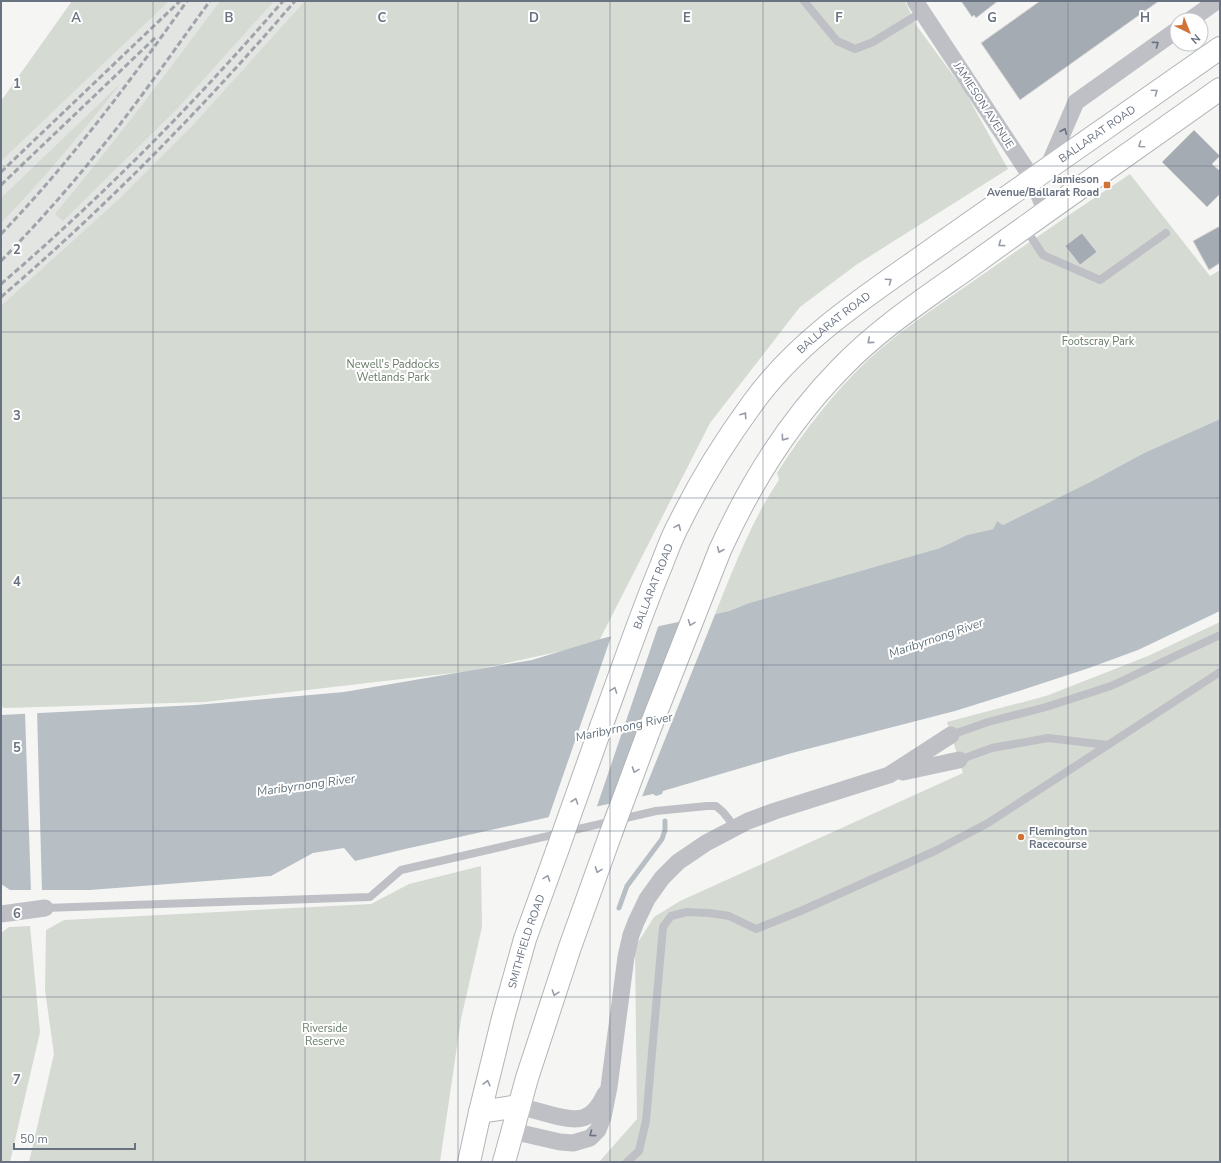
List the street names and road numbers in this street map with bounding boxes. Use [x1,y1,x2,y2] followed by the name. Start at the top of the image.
[949,58,1017,151] street label: JAMIESON AVENUE
[1056,102,1139,166] street label: BALLARAT ROAD
[794,288,874,357] street label: BALLARAT ROAD
[630,541,677,631] street label: BALLARAT ROAD
[505,892,549,990] street label: SMITHFIELD ROAD

